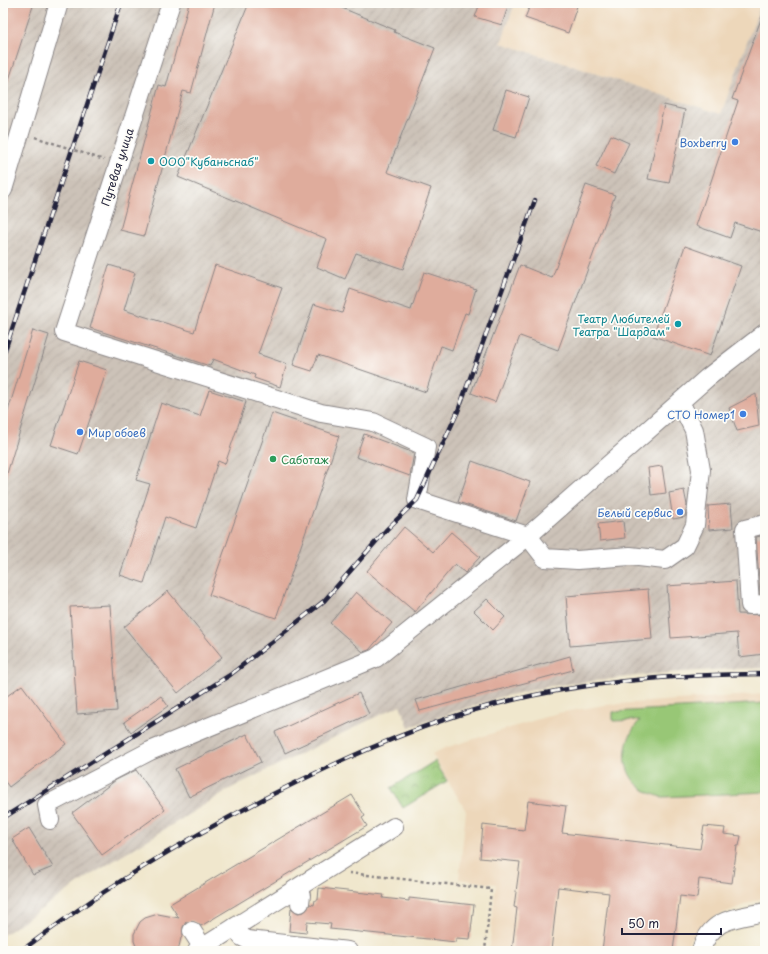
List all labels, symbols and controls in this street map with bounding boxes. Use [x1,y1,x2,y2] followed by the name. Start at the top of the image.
[96,126,138,208] street label: Путевая улица
[680,134,727,151] place label: Boxberry
[730,137,740,147] marker: Boxberry
[159,153,259,170] place label: ООО"Кубаньснаб"
[146,156,156,166] marker: ООО"Кубаньснаб"
[573,310,670,340] place label: Театр Любителей Театра "Шардам"
[673,319,683,329] marker: Театр Любителей Театра "Шардам"
[667,406,735,423] place label: СТО Номер1
[738,409,748,419] marker: СТО Номер1
[88,424,146,441] place label: Мир обоев
[75,427,85,437] marker: Мир обоев
[281,451,328,468] place label: Саботаж
[268,454,278,464] marker: Саботаж
[597,504,672,521] place label: Белый сервис
[675,507,685,517] marker: Белый сервис
[622,910,721,936] scale bar
[628,914,659,932] text: 50 m

